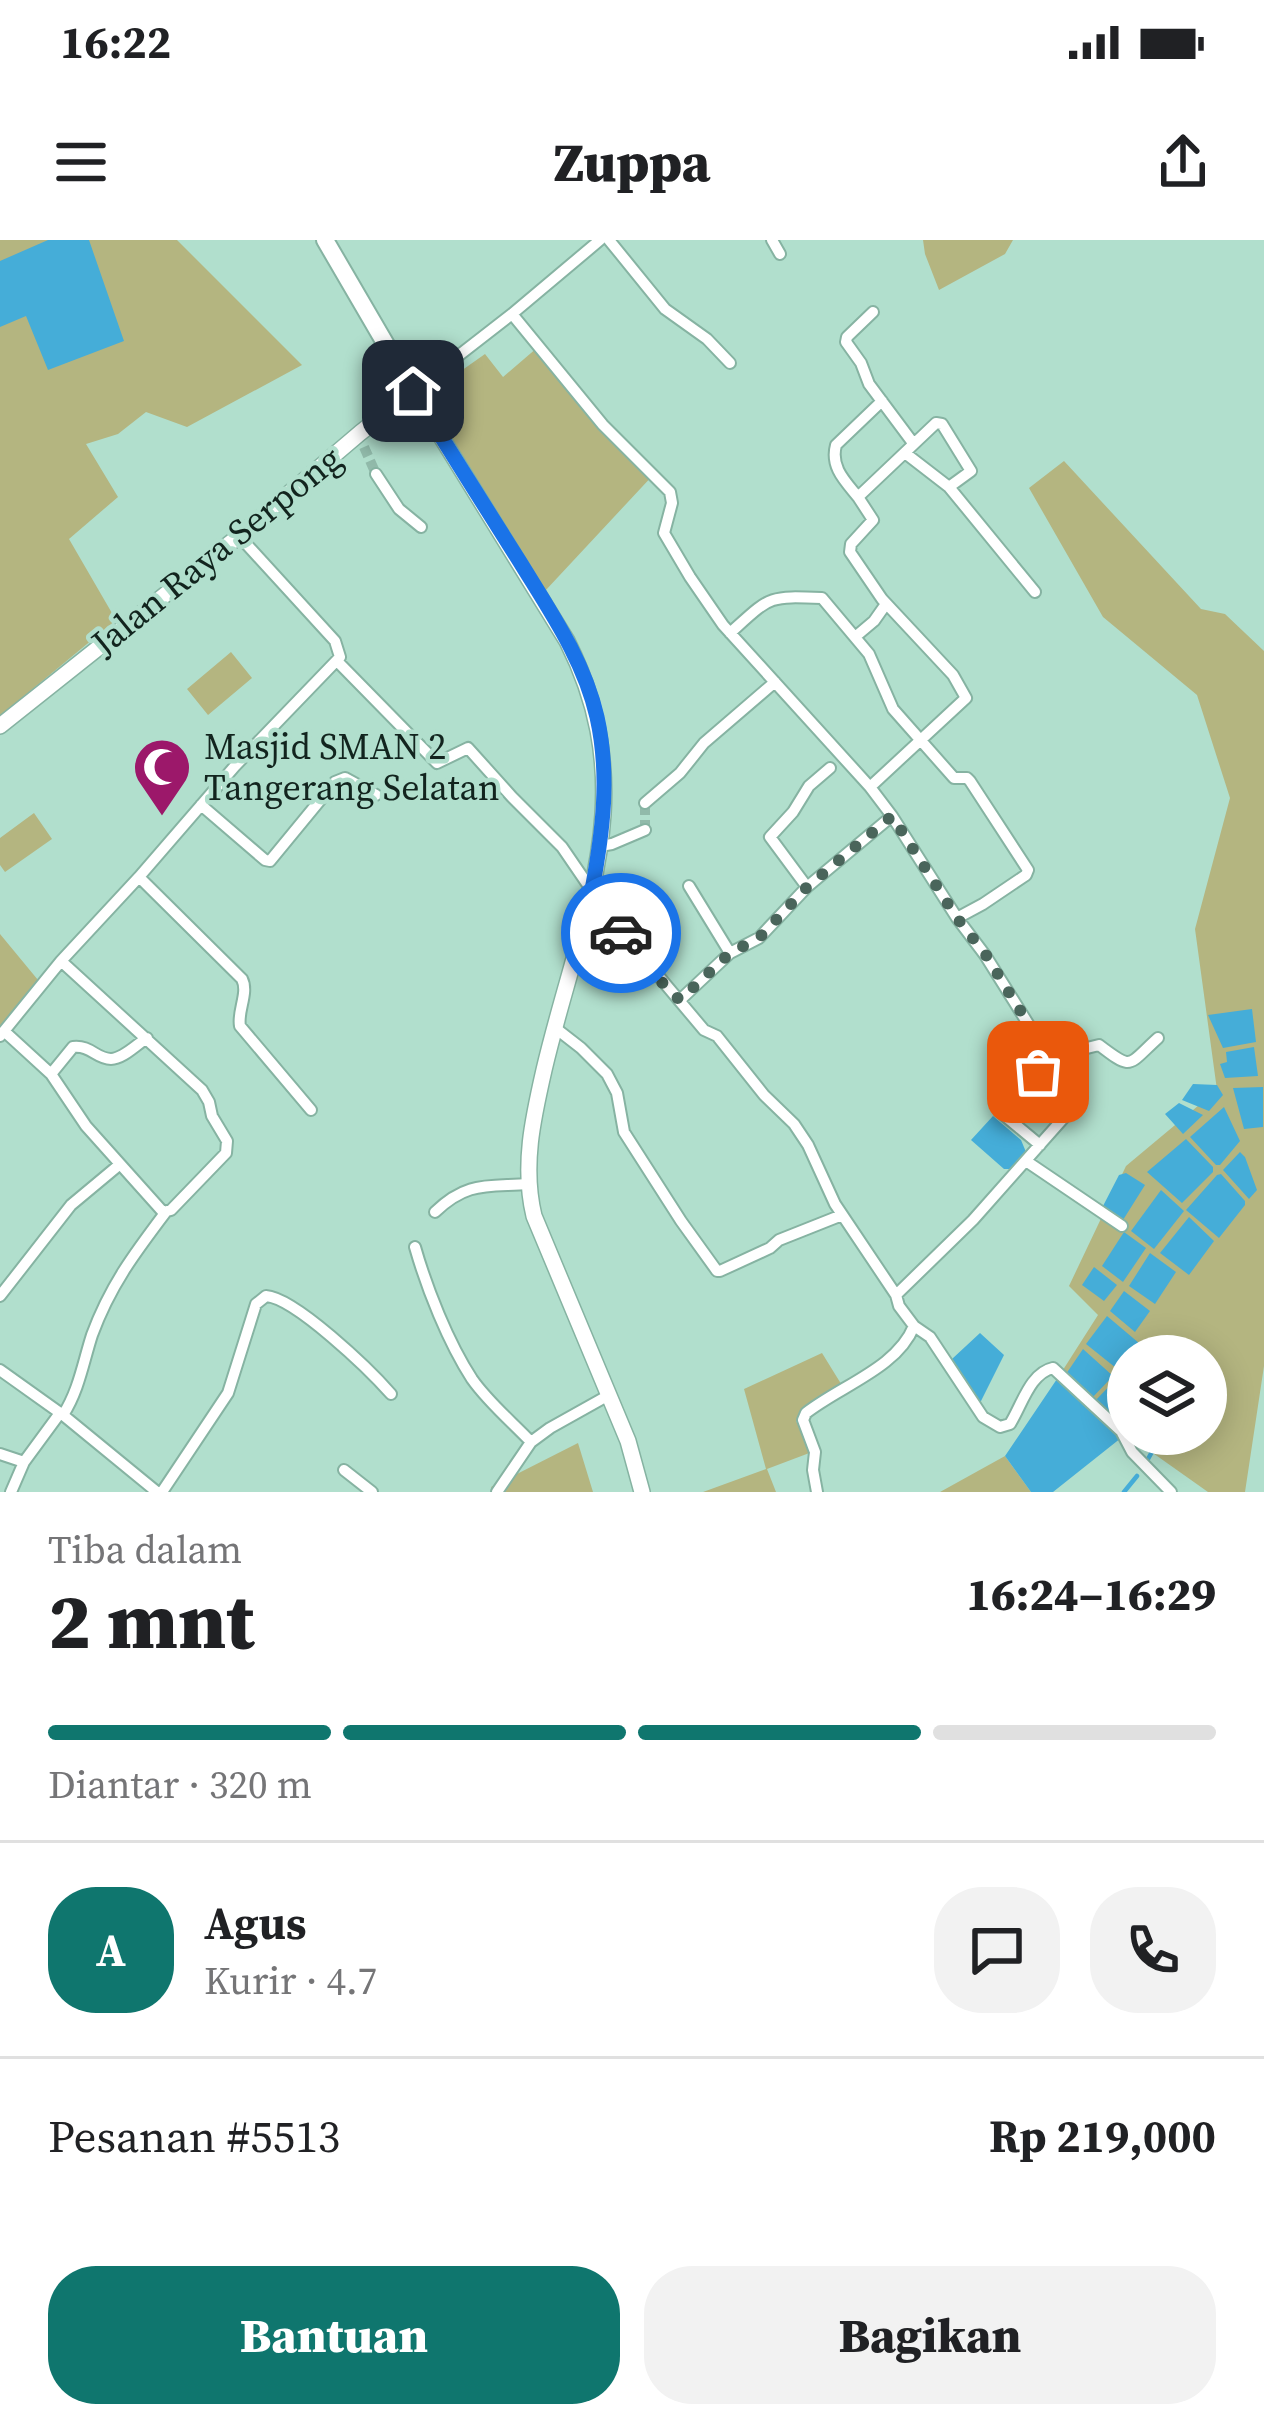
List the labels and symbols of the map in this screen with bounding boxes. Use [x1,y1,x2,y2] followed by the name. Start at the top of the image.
[362,340,464,442] pin
[80,434,352,667] street label: Jalan Raya Serpong
[204,722,500,812] place label: Masjid SMAN 2 Tangerang Selatan
[131,736,193,818] mosque icon: Masjid SMAN 2 Tangerang Selatan
[561,873,681,993] courier
[987,1021,1089,1123] pin

